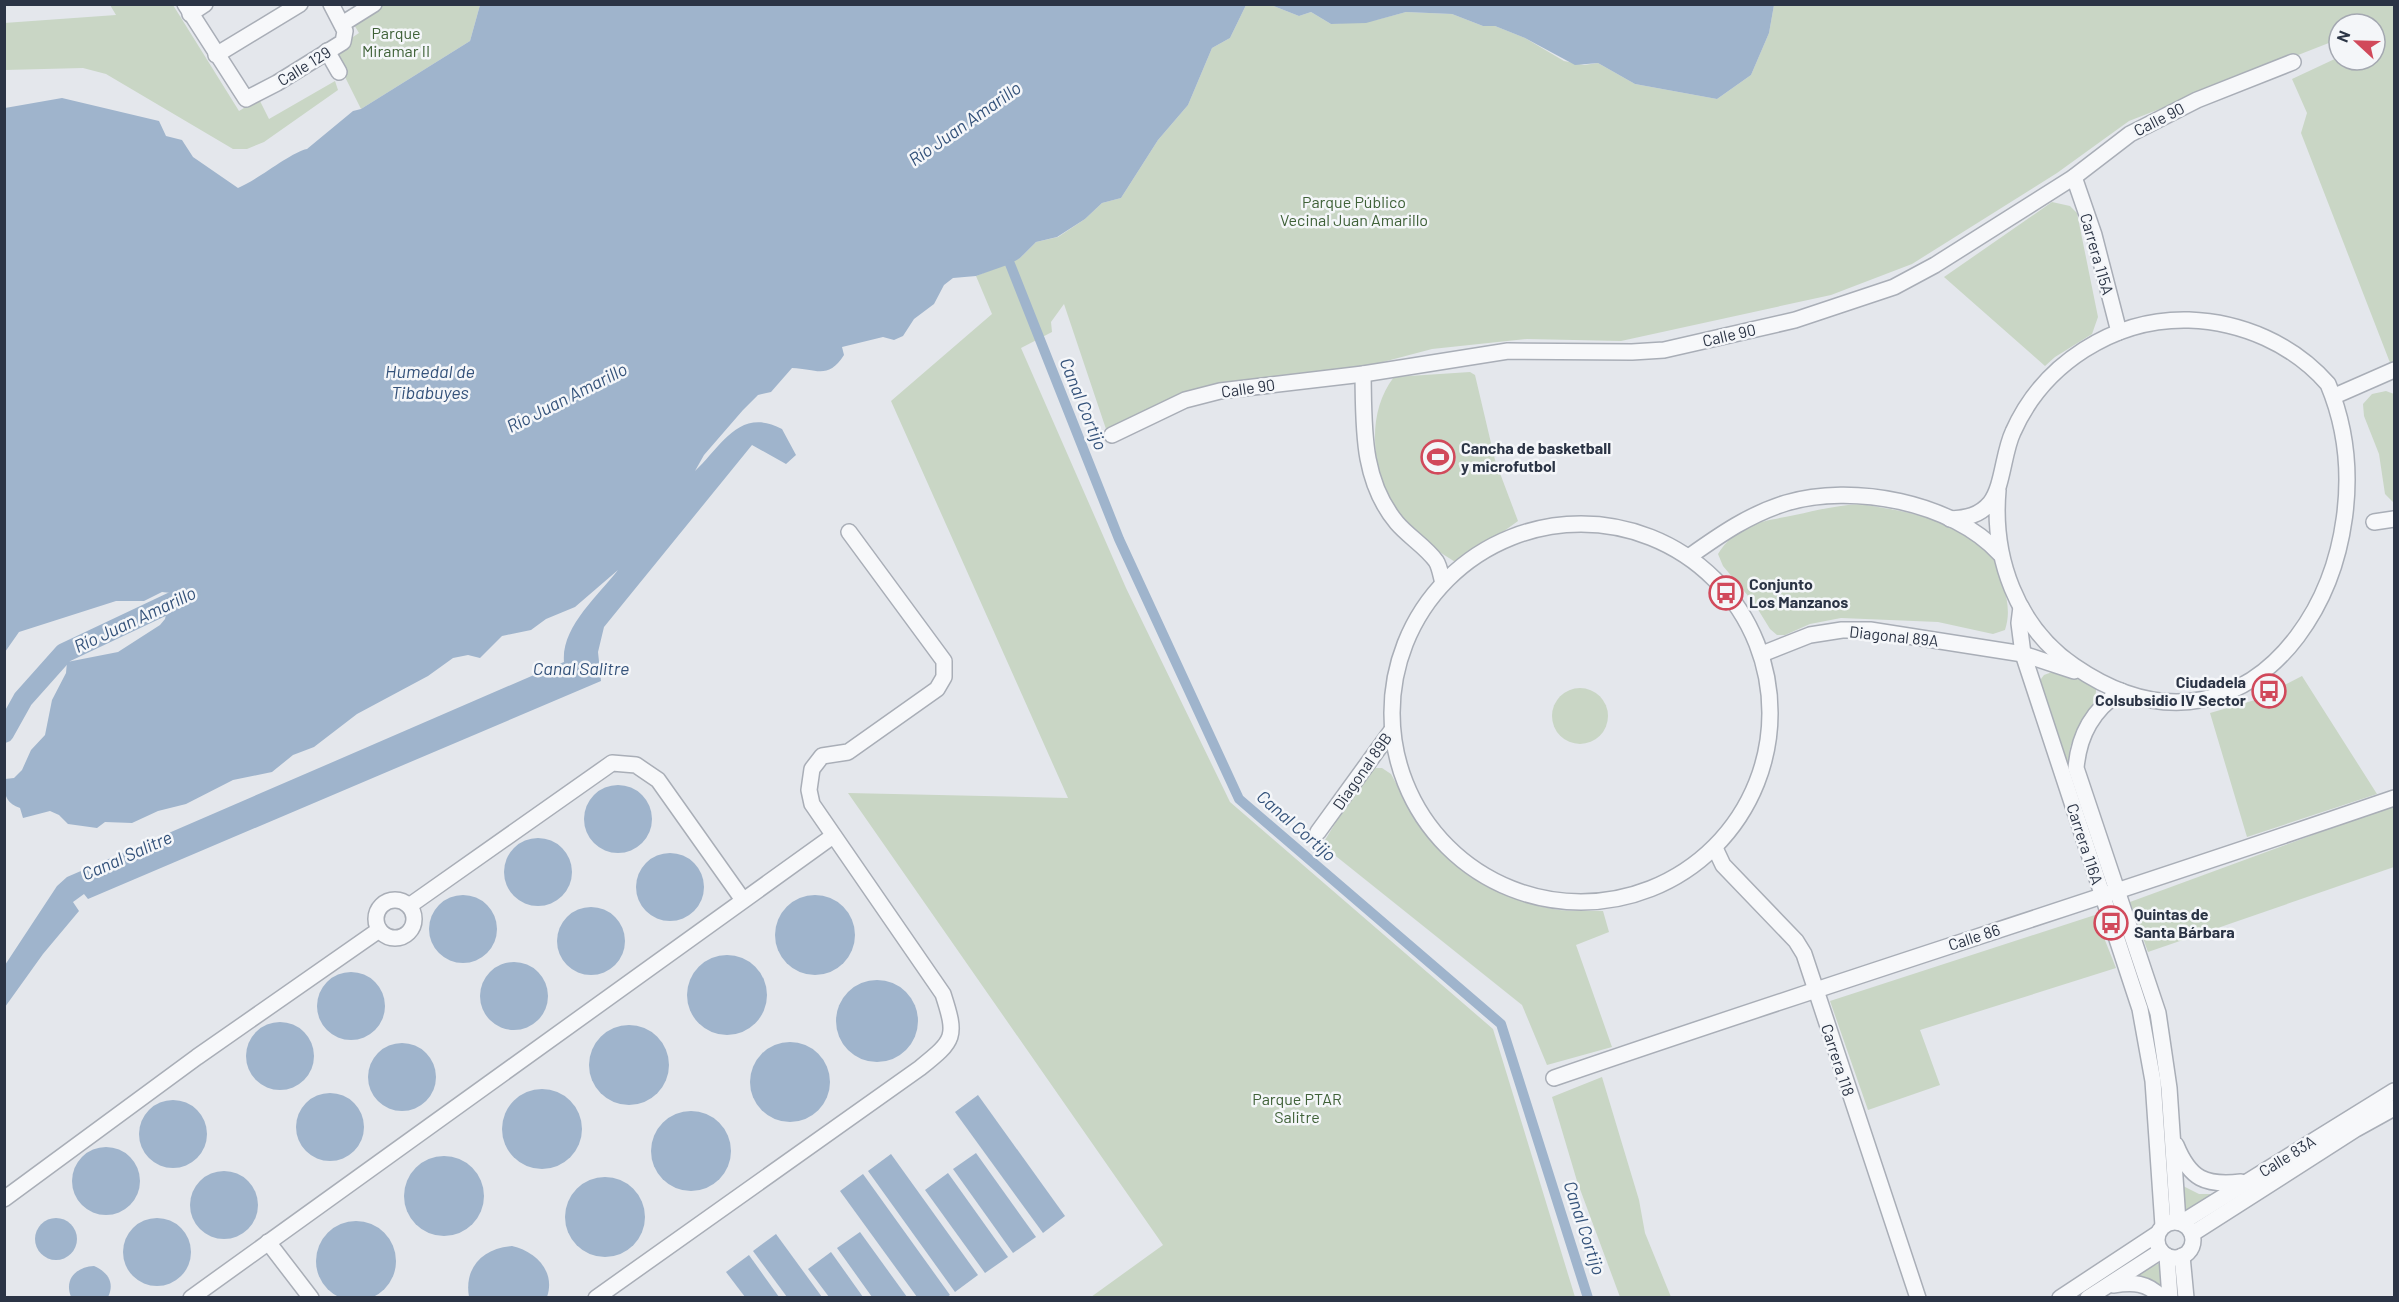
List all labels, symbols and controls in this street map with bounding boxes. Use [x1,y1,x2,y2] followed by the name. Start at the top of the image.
[2327,12,2387,72] north arrow
[362,23,430,60] park label: Parque Miramar II
[2332,28,2353,45] text: N
[274,42,334,89] street label: Calle 129
[904,76,1025,170] water label: Río Juan Amarillo
[2130,98,2187,139] street label: Calle 90
[1280,192,1428,229] park label: Parque Público Vecinal Juan Amarillo
[2077,211,2118,297] street label: Carrera 115A
[1700,319,1757,350] street label: Calle 90
[1055,354,1112,453] water label: Canal Cortijo
[503,357,630,437] water label: Río Juan Amarillo
[385,360,475,403] water label: Humedal de Tibabuyes
[1220,374,1276,401] street label: Calle 90
[1461,438,1611,475] place label: Cancha de basketball y microfutbol
[1420,439,1456,475] sports icon: Cancha de basketball y microfutbol
[1749,574,1848,611] place label: Conjunto Los Manzanos
[1708,575,1744,611] bus stop icon: Conjunto Los Manzanos
[70,581,199,657] water label: Río Juan Amarillo
[1849,621,1940,650] street label: Diagonal 89A
[533,657,629,679] water label: Canal Salitre
[2095,672,2246,709] place label: Ciudadela Colsubsidio IV Sector
[2251,673,2287,709] bus stop icon: Ciudadela Colsubsidio IV Sector
[1328,728,1395,813] street label: Diagonal 89B
[1253,785,1341,866] water label: Canal Cortijo
[2063,801,2108,887] street label: Carrera 116A
[78,825,175,885] water label: Canal Salitre
[2134,904,2235,941] place label: Quintas de Santa Bárbara
[2093,905,2129,941] bus stop icon: Quintas de Santa Bárbara
[1945,919,2002,954] street label: Calle 86
[1818,1021,1859,1098] street label: Carrera 118
[1252,1089,1342,1126] park label: Parque PTAR Salitre
[2255,1131,2319,1180] street label: Calle 83A
[1559,1178,1611,1278] water label: Canal Cortijo

